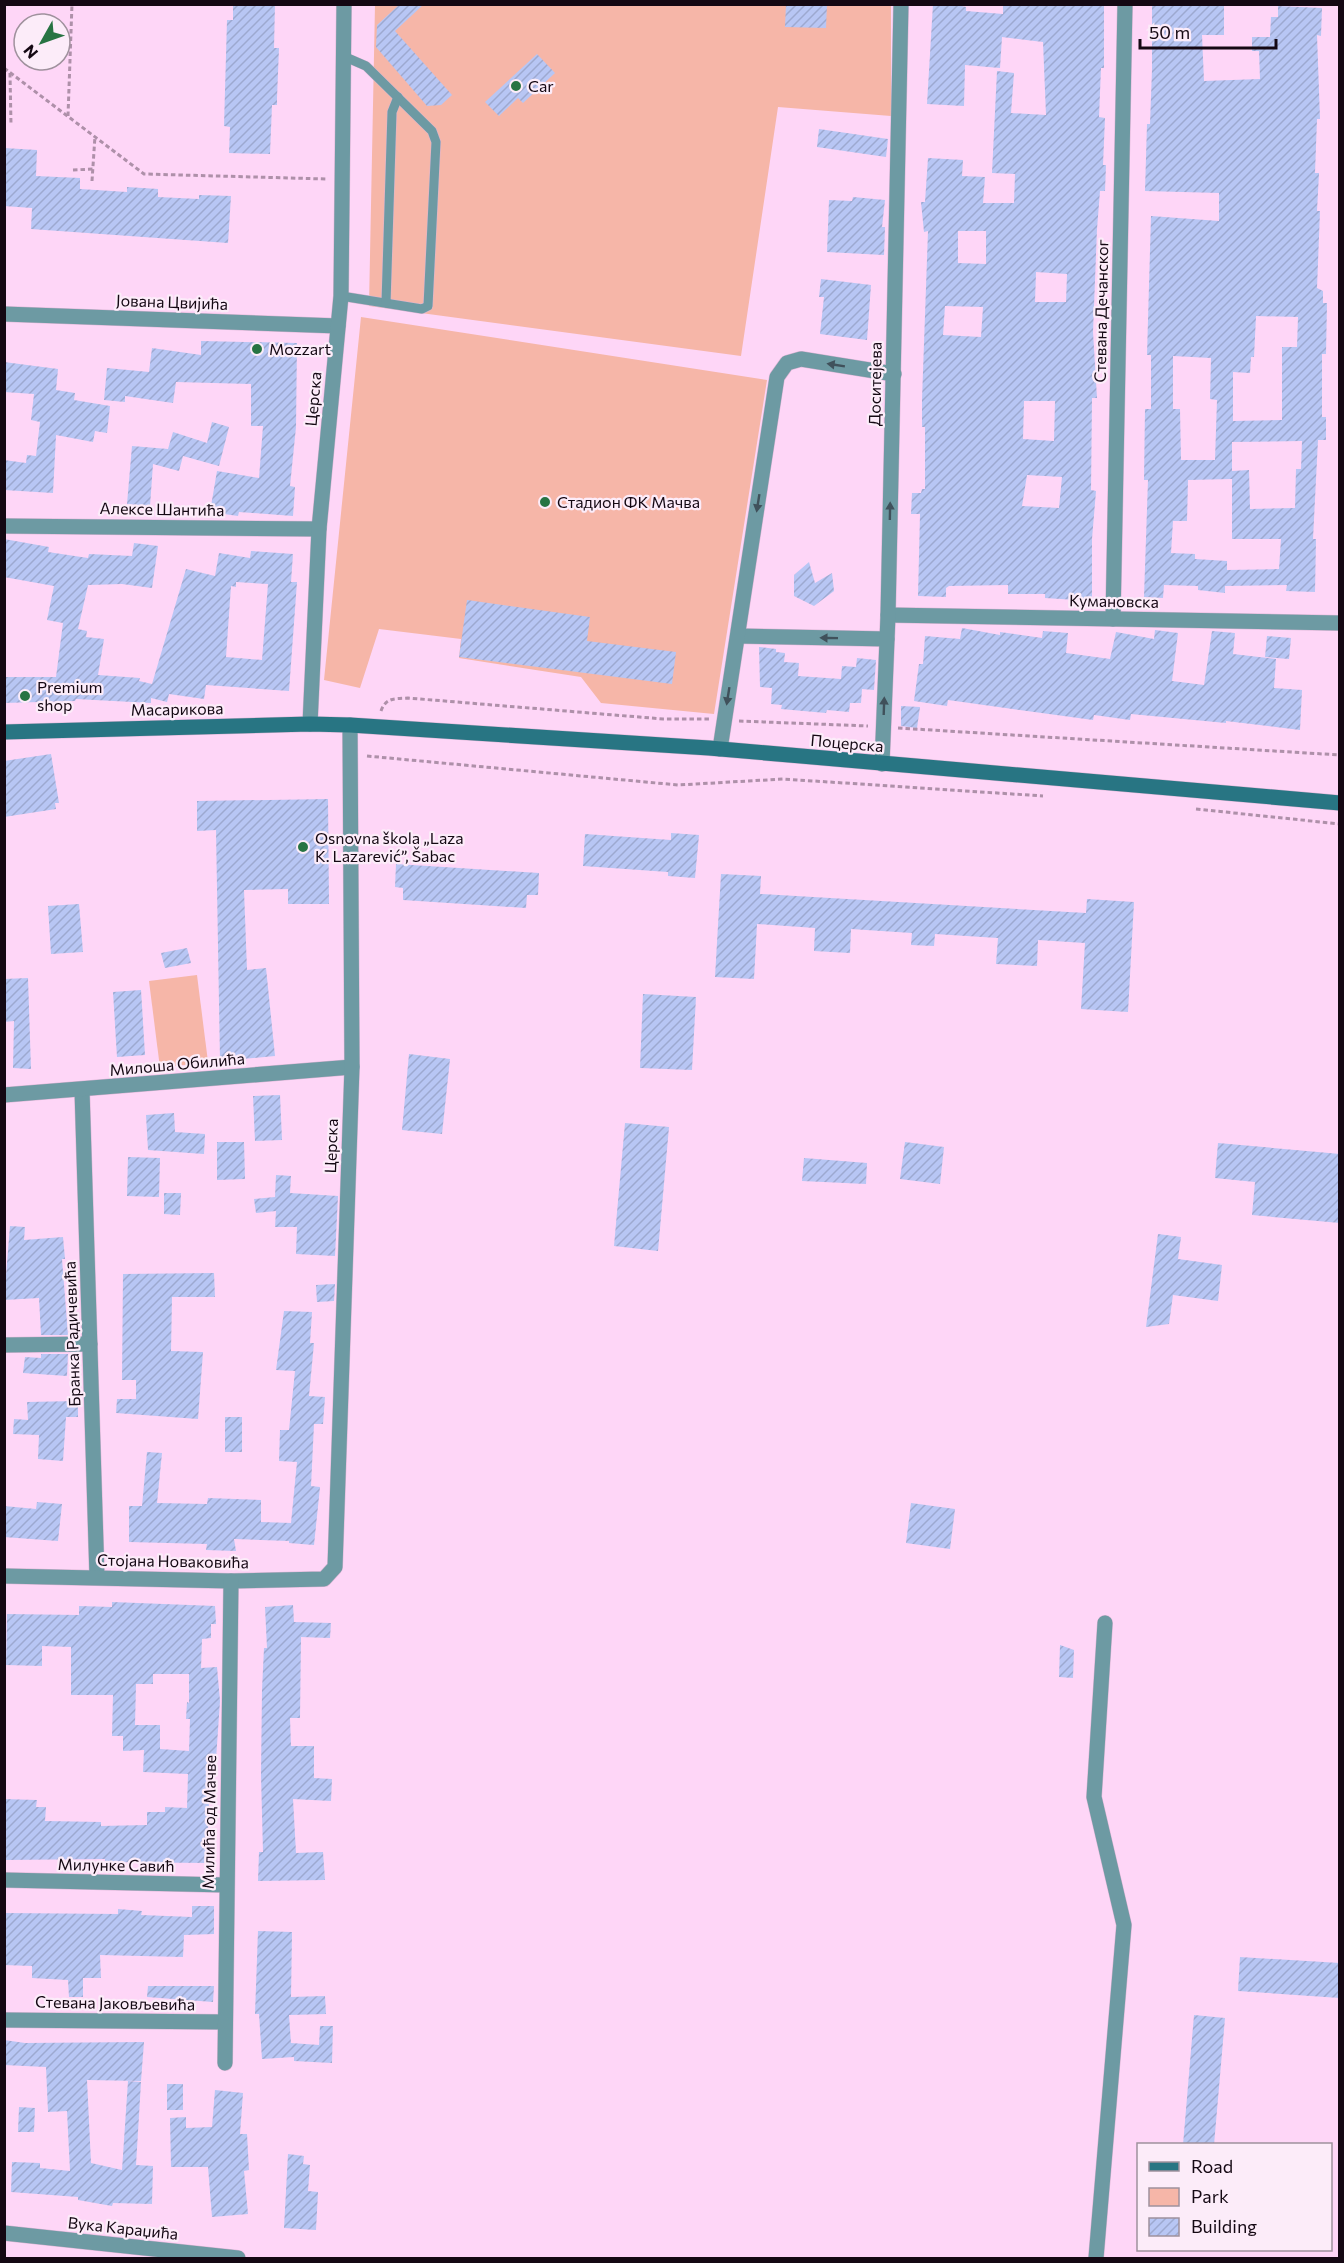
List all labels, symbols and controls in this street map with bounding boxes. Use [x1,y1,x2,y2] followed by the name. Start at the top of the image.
[12,12,72,72] north arrow
[1140,12,1276,50] scale bar
[1149,21,1190,43] text: 50 m
[19,41,41,63] text: N
[528,76,554,95] place label: Car
[509,79,523,93] marker: Car
[1090,239,1111,383] street label: Стевана Дечанског
[116,290,228,313] street label: Јована Цвијића
[269,339,331,358] place label: Mozzart
[250,342,264,356] marker: Mozzart
[864,342,885,426] street label: Доситејева
[826,360,845,369] one-way arrow
[301,371,324,427] street label: Церска
[557,492,700,511] place label: Стадион ФК Мачва
[753,494,762,513] one-way arrow
[538,495,552,509] marker: Стадион ФК Мачва
[100,498,224,519] street label: Алексе Шантића
[886,502,895,521] one-way arrow
[1069,590,1159,611] street label: Кумановска
[819,633,838,643] one-way arrow
[37,677,103,714] place label: Premium shop
[724,686,733,705] one-way arrow
[18,689,32,703] marker: Premium shop
[880,697,889,716] one-way arrow
[130,698,224,719] street label: Масарикова
[810,730,884,755] street label: Поцерска
[315,828,464,865] place label: Osnovna škola „Laza K. Lazarević”, Šabac
[296,840,310,854] marker: Osnovna škola „Laza K. Lazarević”, Šabac
[109,1048,245,1079] street label: Милоша Обилића
[320,1118,341,1174] street label: Церска
[59,1261,84,1407] street label: Бранка Радичевића
[97,1550,249,1571] street label: Стојана Новаковића
[198,1755,219,1889] street label: Милића од Мачве
[57,1854,175,1875] street label: Милунке Савић
[35,1992,195,2013] street label: Стевана Јаковљевића
[1137,2143,1332,2251] legend
[1191,2155,1233,2177] text: Road
[1191,2185,1229,2207] text: Park
[67,2212,179,2243] street label: Вука Караџића
[1191,2215,1257,2237] text: Building

